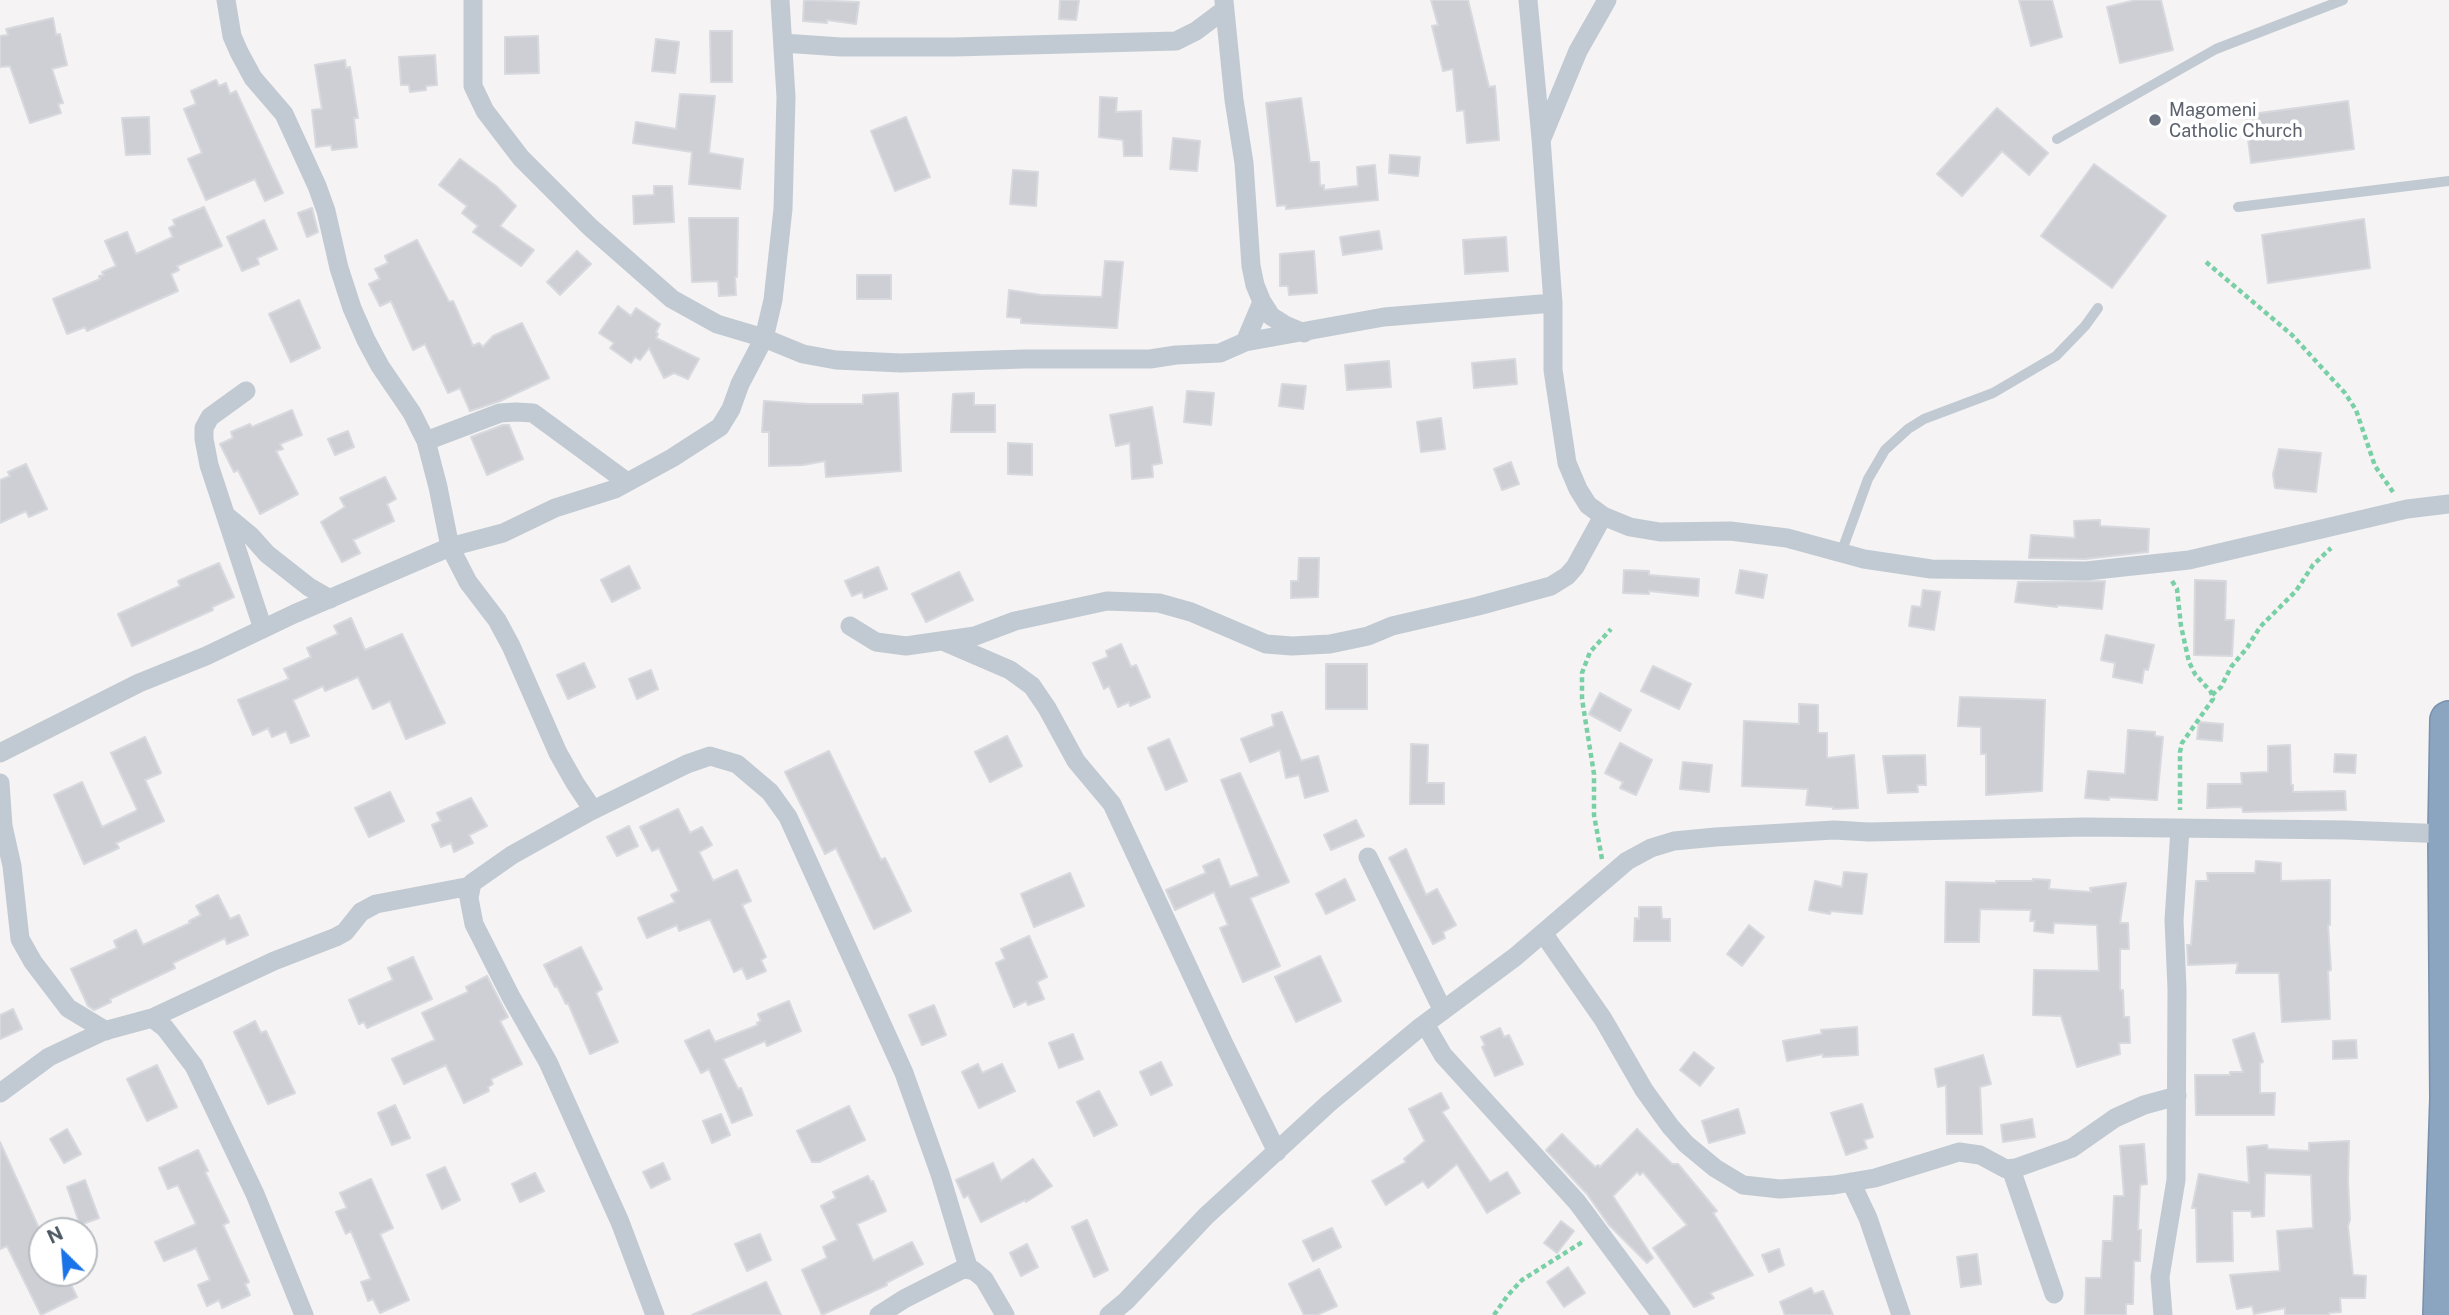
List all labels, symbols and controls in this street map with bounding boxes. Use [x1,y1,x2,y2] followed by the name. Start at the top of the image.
[2169,99,2303,142] place label: Magomeni Catholic Church
[2147,112,2163,128] marker: Magomeni Catholic Church
[28,1217,98,1287] north arrow
[44,1222,66,1248] text: N

